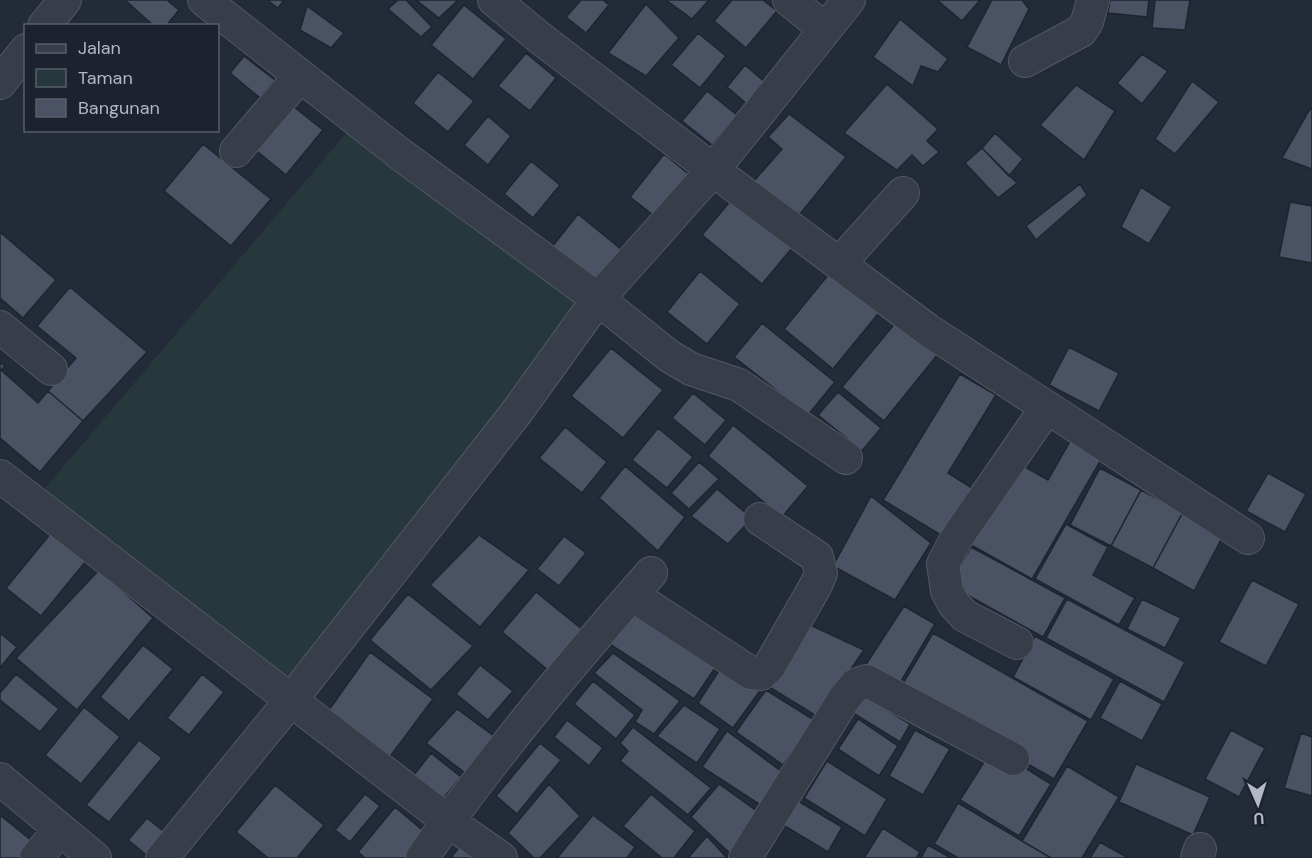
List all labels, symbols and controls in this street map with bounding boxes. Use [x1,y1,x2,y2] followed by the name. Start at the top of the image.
[24,24,219,132] legend
[78,36,121,60] text: Jalan
[78,66,133,90] text: Taman
[78,96,160,120] text: Bangunan
[1228,774,1288,834] north arrow
[1253,808,1265,829] text: U

